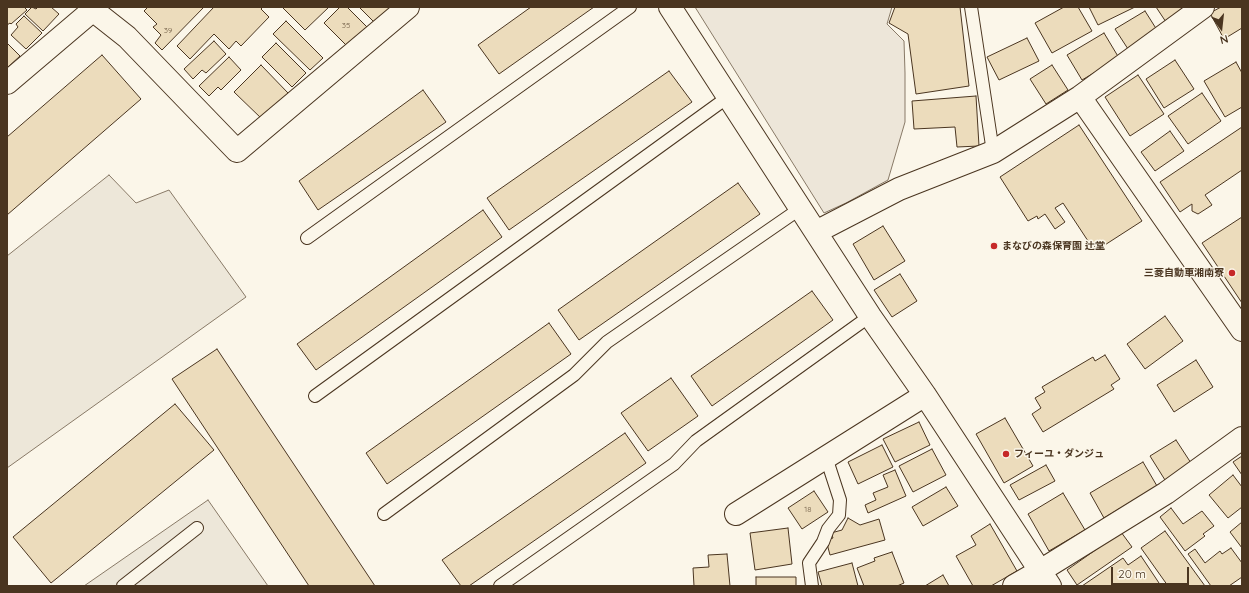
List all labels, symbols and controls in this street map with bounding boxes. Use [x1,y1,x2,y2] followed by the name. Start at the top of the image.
[1201,8,1241,48] north arrow
[342,21,350,31] house number: 35
[164,26,172,36] house number: 39
[1218,32,1230,47] text: N
[1002,240,1105,252] place label: まなびの森保育園 辻堂
[989,241,999,251] marker: まなびの森保育園 辻堂
[1144,267,1224,279] place label: 三菱自動車湘南寮
[1227,268,1237,278] marker: 三菱自動車湘南寮
[1014,448,1104,460] place label: フィーユ・ダンジュ
[1001,449,1011,459] marker: フィーユ・ダンジュ
[804,505,812,515] house number: 18
[1113,559,1191,585] scale bar
[1118,566,1146,581] text: 20 m

